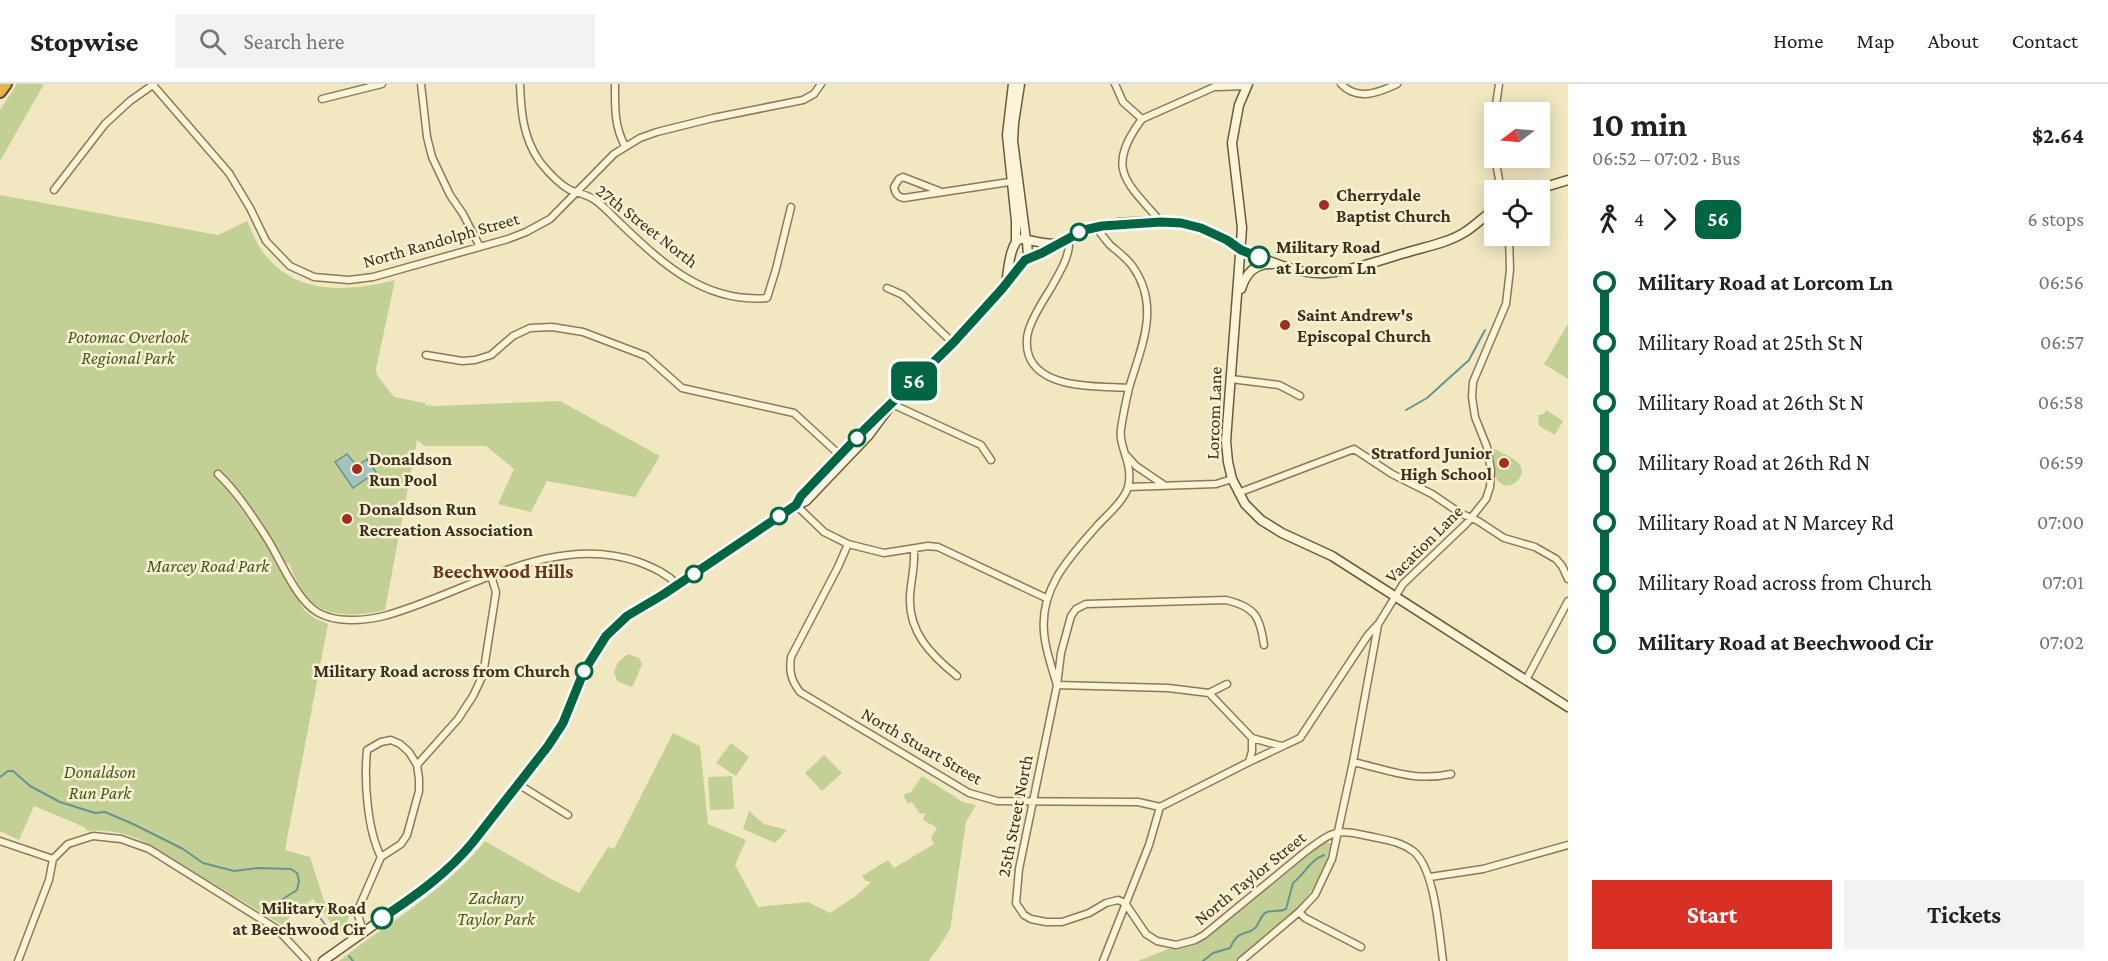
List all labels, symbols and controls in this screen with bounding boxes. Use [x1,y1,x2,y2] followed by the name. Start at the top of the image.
[175,14,595,68] search box
[196,25,229,58] icon: search
[30,26,139,57] text: Stopwise
[244,29,345,54] text: Search here
[1773,29,1823,53] text: Home
[1856,29,1895,53] text: Map
[1928,29,1979,53] text: About
[2012,29,2078,53] text: Contact
[1484,102,1550,168] north arrow
[1484,102,1550,246] map controls
[1592,106,1687,143] text: 10 min
[2032,123,2084,148] text: $2.64
[1592,147,1740,169] text: 06:52 – 07:02 · Bus
[592,180,702,272] street label: 27th Street North
[1484,180,1550,246] button: locate
[1336,185,1451,226] place label: Cherrydale Baptist Church
[1317,198,1331,212] marker: Cherrydale Baptist Church
[1592,203,1625,236] icon: walk
[1653,203,1686,236] icon: forward
[1707,207,1729,231] text: 56
[361,208,522,272] street label: North Randolph Street
[1634,208,1644,230] text: 4
[2027,208,2084,230] text: 6 stops
[1070,223,1088,241] unlabelled marker
[1276,237,1381,278] place label: Military Road at Lorcom Ln
[1248,246,1270,268] marker: Military Road at Lorcom Ln
[1638,270,1893,295] text: Military Road at Lorcom Ln
[2038,271,2084,293] text: 06:56
[1297,305,1432,346] place label: Saint Andrew's Episcopal Church
[1278,318,1292,332] marker: Saint Andrew's Episcopal Church
[68,327,190,368] park label: Potomac Overlook Regional Park
[1638,330,1864,355] text: Military Road at 25th St N
[2040,331,2084,353] text: 06:57
[887,362,941,400] line badge: 56
[1202,366,1226,460] street label: Lorcom Lane
[903,369,925,393] text: 56
[1638,390,1864,415] text: Military Road at 26th St N
[2038,391,2084,413] text: 06:58
[848,429,866,447] unlabelled marker
[1371,443,1492,484] place label: Stratford Junior High School
[369,449,453,490] place label: Donaldson Run Pool
[1638,450,1870,475] text: Military Road at 26th Rd N
[2039,451,2084,473] text: 06:59
[1497,456,1511,470] marker: Stratford Junior High School
[350,462,364,476] marker: Donaldson Run Pool
[359,499,534,540] place label: Donaldson Run Recreation Association
[1381,501,1467,587] street label: Vacation Lane
[770,507,788,525] unlabelled marker
[1638,510,1894,535] text: Military Road at N Marcey Rd
[2037,511,2084,533] text: 07:00
[340,512,354,526] marker: Donaldson Run Recreation Association
[146,556,270,576] park label: Marcey Road Park
[432,560,574,582] district label: Beechwood Hills
[685,565,703,583] unlabelled marker
[1638,570,1932,595] text: Military Road across from Church
[2042,571,2084,593] text: 07:01
[1638,630,1934,655] text: Military Road at Beechwood Cir
[2039,631,2084,653] text: 07:02
[314,661,571,681] place label: Military Road across from Church
[575,662,593,680] marker: Military Road across from Church
[858,703,987,789] street label: North Stuart Street
[993,753,1037,879] street label: 25th Street North
[64,762,136,803] park label: Donaldson Run Park
[1190,826,1310,929] street label: North Taylor Street
[1592,880,1832,949] button: Start
[1844,880,2084,949] button: Tickets
[457,888,536,929] park label: Zachary Taylor Park
[232,898,366,939] place label: Military Road at Beechwood Cir
[371,907,393,929] marker: Military Road at Beechwood Cir

